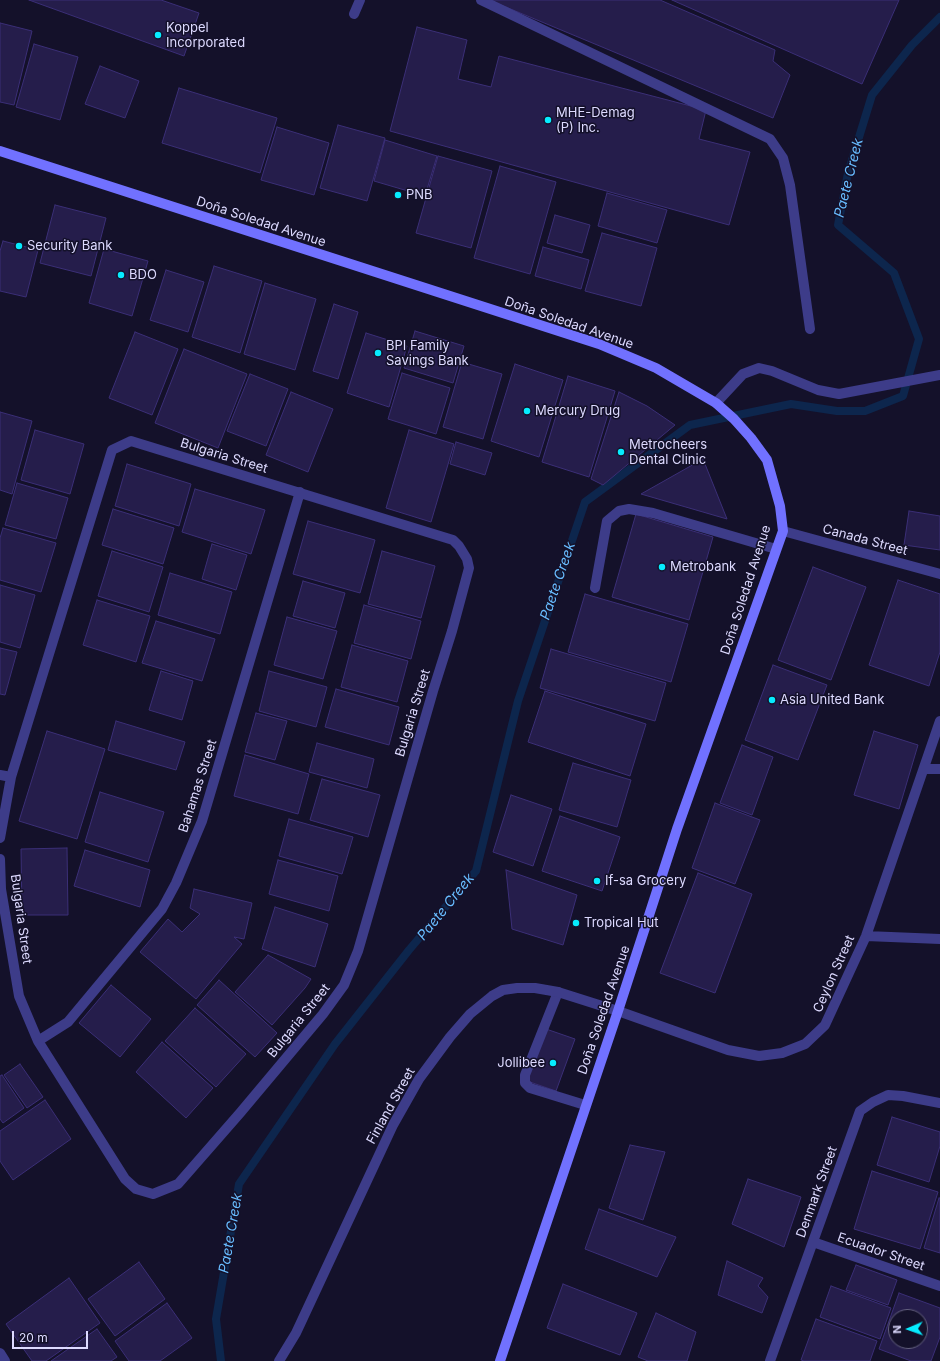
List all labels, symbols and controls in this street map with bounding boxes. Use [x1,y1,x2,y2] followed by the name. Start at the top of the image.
[166,20,245,51] place label: Koppel Incorporated
[153,30,163,40] marker: Koppel Incorporated
[556,105,635,136] place label: MHE-Demag (P) Inc.
[543,115,553,125] marker: MHE-Demag (P) Inc.
[831,137,867,219] water label: Paete Creek
[406,187,433,203] place label: PNB
[393,190,403,200] marker: PNB
[194,194,328,250] street label: Doña Soledad Avenue
[27,238,112,254] place label: Security Bank
[14,241,24,251] marker: Security Bank
[129,267,157,283] place label: BDO
[116,270,126,280] marker: BDO
[503,294,635,352] street label: Doña Soledad Avenue
[386,338,469,369] place label: BPI Family Savings Bank
[373,348,383,358] marker: BPI Family Savings Bank
[535,403,620,419] place label: Mercury Drug
[522,406,532,416] marker: Mercury Drug
[178,435,270,477] street label: Bulgaria Street
[629,437,707,468] place label: Metrocheers Dental Clinic
[616,447,626,457] marker: Metrocheers Dental Clinic
[821,521,909,559] street label: Canada Street
[718,523,774,657] street label: Doña Soledad Avenue
[537,540,579,622] water label: Paete Creek
[670,559,736,575] place label: Metrobank
[657,562,667,572] marker: Metrobank
[392,667,434,759] street label: Bulgaria Street
[780,692,884,708] place label: Asia United Bank
[767,695,777,705] marker: Asia United Bank
[176,738,220,834] street label: Bahamas Street
[414,870,478,944] water label: Paete Creek
[7,873,35,965] street label: Bulgaria Street
[605,873,686,889] place label: If-sa Grocery
[592,876,602,886] marker: If-sa Grocery
[584,915,658,931] place label: Tropical Hut
[571,918,581,928] marker: Tropical Hut
[810,933,858,1015] street label: Ceylon Street
[575,944,633,1076] street label: Doña Soledad Avenue
[264,981,334,1061] street label: Bulgaria Street
[497,1055,545,1071] place label: Jollibee
[548,1058,558,1068] marker: Jollibee
[364,1065,418,1147] street label: Finland Street
[793,1144,841,1240] street label: Denmark Street
[216,1192,246,1274] water label: Paete Creek
[835,1230,927,1274] street label: Ecuador Street
[888,1309,928,1349] north arrow
[14,1323,90,1349] scale bar
[890,1325,904,1334] text: N
[19,1330,48,1345] text: 20 m

